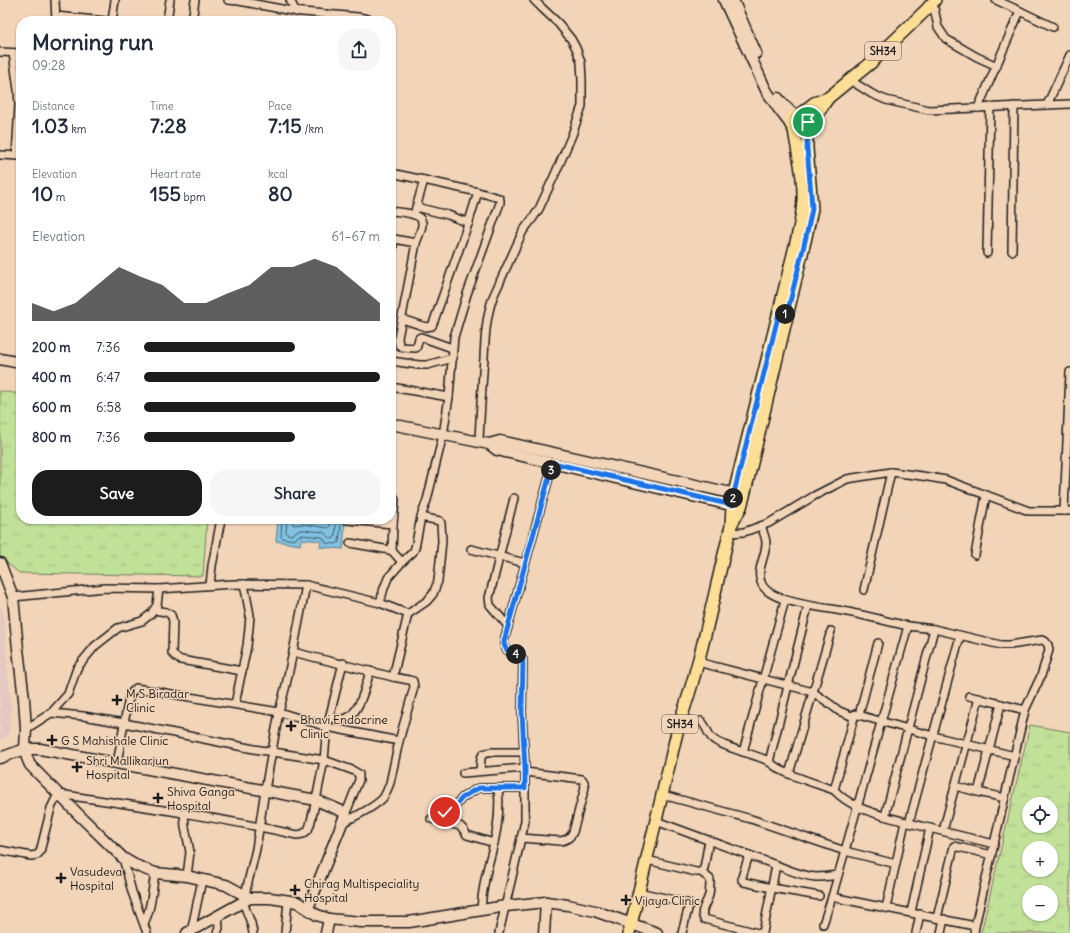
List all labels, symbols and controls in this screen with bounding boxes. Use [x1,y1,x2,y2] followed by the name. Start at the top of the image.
[32,28,154,56] text: Morning run
[338,29,380,71] button: share
[865,42,901,60] road number: SH34
[32,57,66,74] text: 09:28
[32,99,75,113] text: Distance
[150,99,174,113] text: Time
[268,99,292,113] text: Pace
[791,105,825,139] pin
[797,111,819,133] icon: arrive
[32,113,69,138] text: 1.03
[150,113,187,138] text: 7:28
[268,113,302,138] text: 7:15
[69,122,86,136] text: km
[302,122,324,136] text: /km
[32,167,77,181] text: Elevation
[150,167,201,181] text: Heart rate
[268,167,288,181] text: kcal
[32,181,53,206] text: 10
[150,181,181,206] text: 155
[268,181,293,206] text: 80
[53,190,65,204] text: m
[181,190,206,204] text: bpm
[32,228,85,245] text: Elevation
[332,228,380,245] text: 61–67 m
[775,304,795,324] pin: 1
[783,307,787,321] text: 1
[32,339,71,356] text: 200 m
[96,339,120,356] text: 7:36
[32,369,71,386] text: 400 m
[96,369,120,386] text: 6:47
[32,399,71,416] text: 600 m
[96,399,121,416] text: 6:58
[32,429,71,446] text: 800 m
[96,429,120,446] text: 7:36
[541,460,561,480] pin: 3
[548,463,554,477] text: 3
[32,470,202,516] button: Save
[210,470,380,516] button: Share
[723,488,743,508] pin: 2
[730,491,736,505] text: 2
[506,644,526,664] pin: 4
[513,647,519,661] text: 4
[126,686,189,715] place label: M S Biradar Clinic
[111,694,123,706] marker: M S Biradar Clinic
[300,712,388,741] place label: Bhavi Endocrine Clinic
[662,715,698,733] road number: SH34
[285,720,297,732] marker: Bhavi Endocrine Clinic
[61,733,168,748] place label: G S Mahishale Clinic
[46,734,58,746] marker: G S Mahishale Clinic
[86,753,169,782] place label: Shri Mallikarjun Hospital
[71,761,83,773] marker: Shri Mallikarjun Hospital
[167,784,235,813] place label: Shiva Ganga Hospital
[152,792,164,804] marker: Shiva Ganga Hospital
[428,795,462,829] pin
[1022,797,1058,921] map controls
[1022,797,1058,833] button: locate
[434,801,456,823] icon: check
[1022,841,1058,877] button: +
[70,864,123,893] place label: Vasudeva Hospital
[55,872,67,884] marker: Vasudeva Hospital
[304,876,419,905] place label: Chirag Multispeciality Hospital
[289,884,301,896] marker: Chirag Multispeciality Hospital
[1022,885,1058,921] button: −
[635,893,700,908] place label: Vijaya Clinic
[620,894,632,906] marker: Vijaya Clinic

